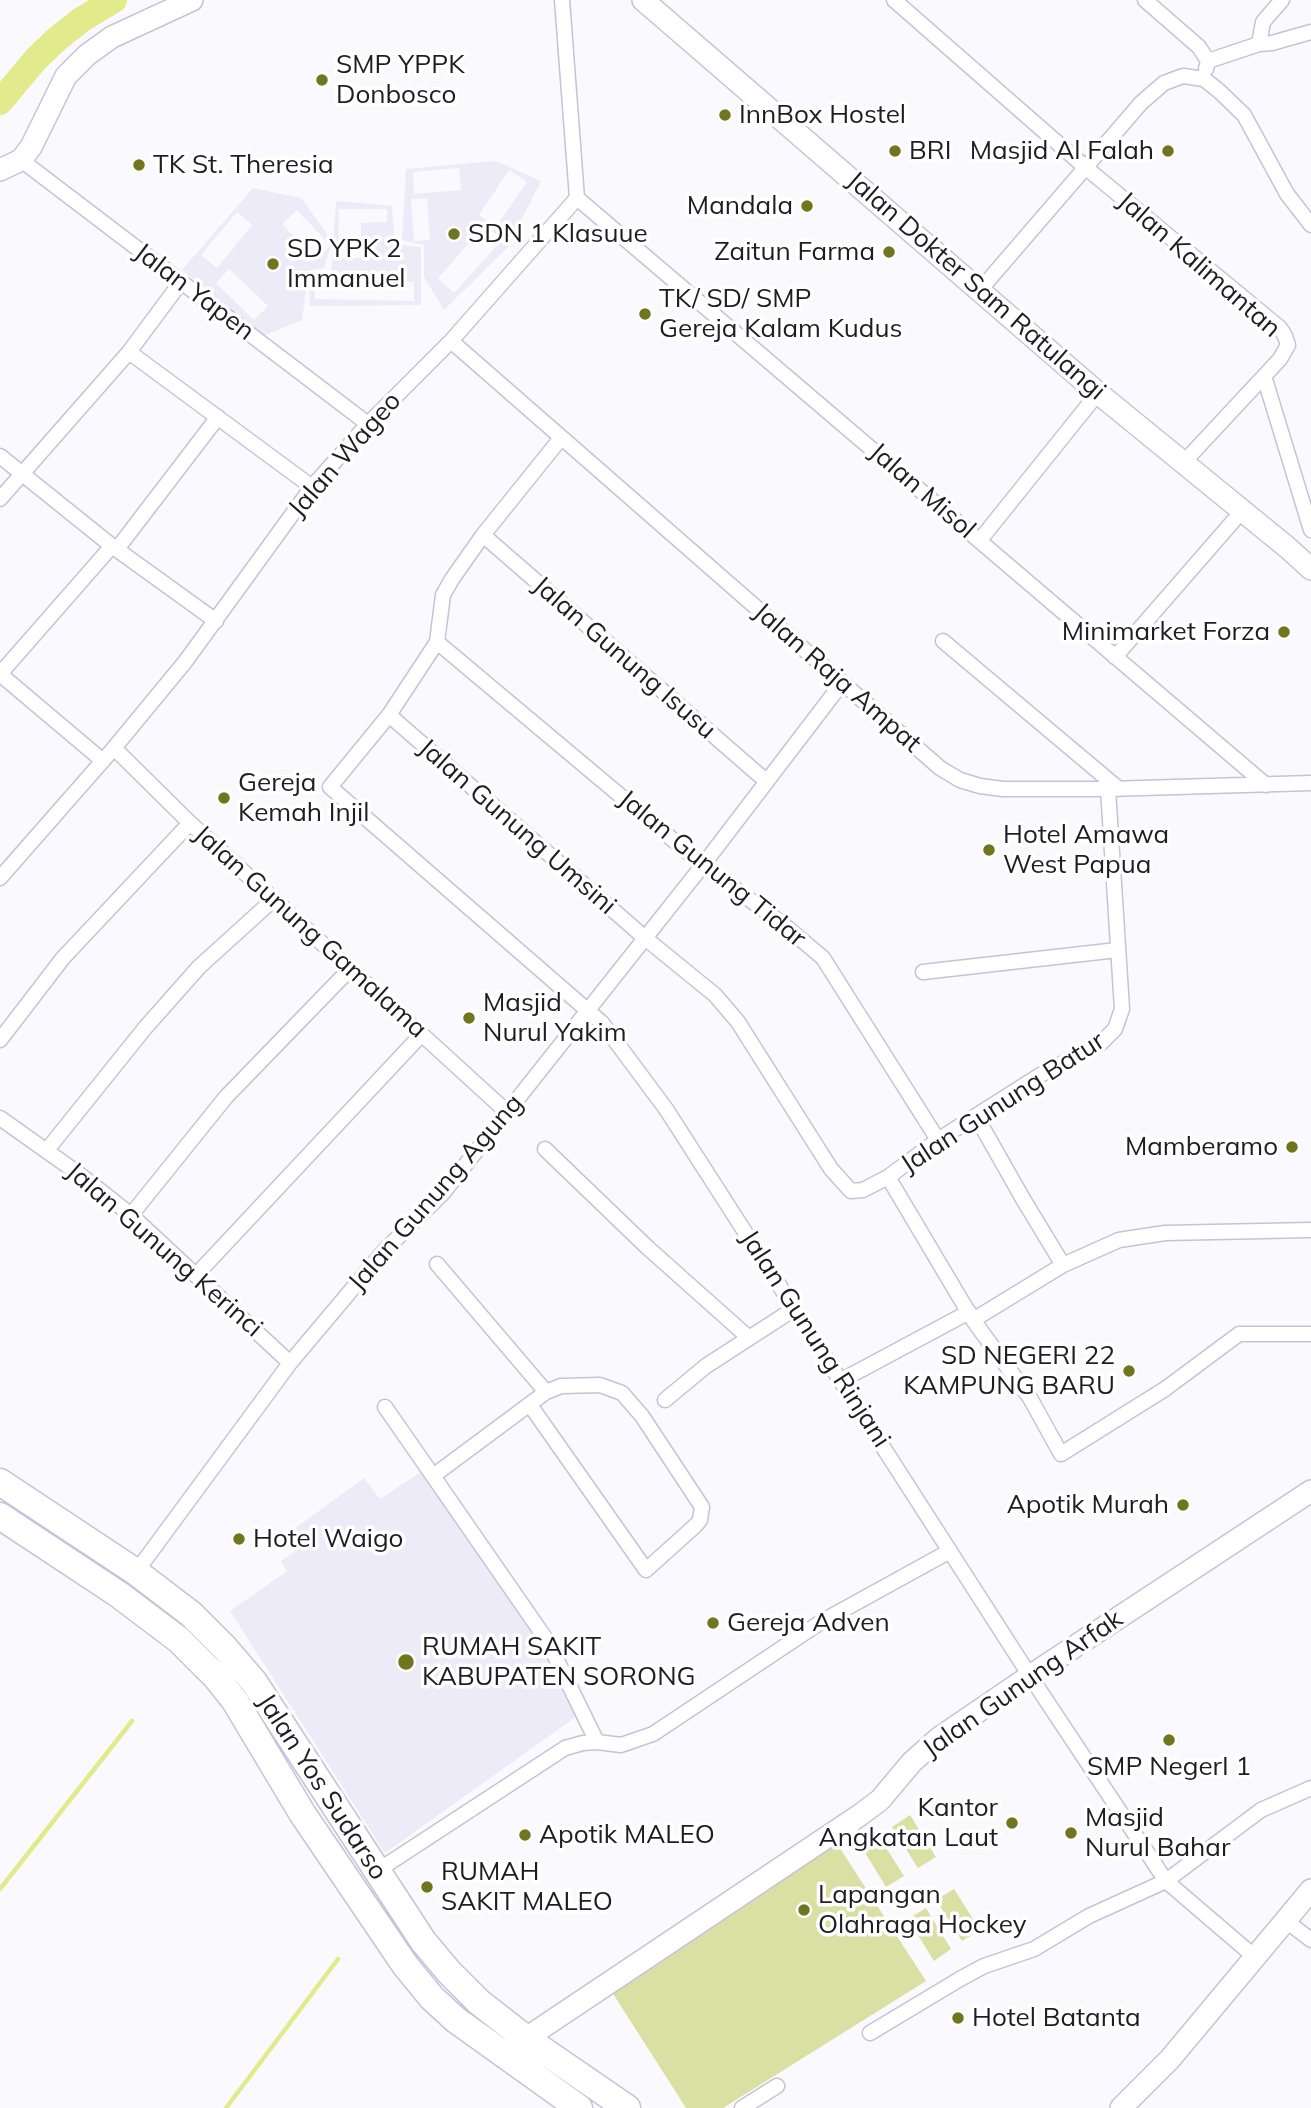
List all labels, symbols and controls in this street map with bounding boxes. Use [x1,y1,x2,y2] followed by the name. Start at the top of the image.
[336,49,465,110] place label: SMP YPPK Donbosco
[314,72,330,88] marker: SMP YPPK Donbosco
[739,99,906,131] place label: InnBox Hostel
[717,107,733,123] marker: InnBox Hostel
[909,135,951,167] place label: BRI
[970,135,1154,167] place label: Masjid Al Falah
[887,143,903,159] marker: BRI
[1160,143,1176,159] marker: Masjid Al Falah
[153,149,333,181] place label: TK St. Theresia
[131,157,147,173] marker: TK St. Theresia
[840,165,1112,407] street label: Jalan Dokter Sam Ratulangi
[1111,186,1287,344] street label: Jalan Kalimantan
[687,190,793,222] place label: Mandala
[799,198,815,214] marker: Mandala
[468,218,648,250] place label: SDN 1 Klasuue
[446,226,462,242] marker: SDN 1 Klasuue
[287,233,406,294] place label: SD YPK 2 Immanuel
[714,236,875,268] place label: Zaitun Farma
[128,237,260,347] street label: Jalan Yapen
[881,244,897,260] marker: Zaitun Farma
[265,256,281,272] marker: SD YPK 2 Immanuel
[659,283,902,344] place label: TK/ SD/ SMP Gereja Kalam Kudus
[637,306,653,322] marker: TK/ SD/ SMP Gereja Kalam Kudus
[282,386,408,524] street label: Jalan Wageo
[863,436,981,546] street label: Jalan Misol
[526,570,722,746] street label: Jalan Gunung Isusu
[747,597,927,759] street label: Jalan Raja Ampat
[1062,616,1270,648] place label: Minimarket Forza
[1276,624,1292,640] marker: Minimarket Forza
[412,732,622,922] street label: Jalan Gunung Umsini
[238,767,369,828] place label: Gereja Kemah Injil
[612,784,812,954] street label: Jalan Gunung Tidar
[216,790,232,806] marker: Gereja Kemah Injil
[187,819,433,1045] street label: Jalan Gunung Gamalama
[1003,819,1169,880] place label: Hotel Amawa West Papua
[981,842,997,858] marker: Hotel Amawa West Papua
[483,987,627,1048] place label: Masjid Nurul Yakim
[461,1010,477,1026] marker: Masjid Nurul Yakim
[895,1025,1111,1181] street label: Jalan Gunung Batur
[342,1088,530,1298] street label: Jalan Gunung Agung
[1125,1131,1278,1163] place label: Mamberamo
[1284,1139,1300,1155] marker: Mamberamo
[59,1156,269,1344] street label: Jalan Gunung Kerinci
[733,1225,897,1453] street label: Jalan Gunung Rinjani
[903,1340,1115,1402] place label: SD NEGERI 22 KAMPUNG BARU
[1121,1363,1137,1379] marker: SD NEGERI 22 KAMPUNG BARU
[1007,1489,1169,1521] place label: Apotik Murah
[1175,1497,1191,1513] marker: Apotik Murah
[253,1523,403,1555] place label: Hotel Waigo
[231,1531,247,1547] marker: Hotel Waigo
[917,1603,1129,1765] street label: Jalan Gunung Arfak
[727,1607,890,1639] place label: Gereja Adven
[705,1615,721,1631] marker: Gereja Adven
[422,1631,696,1692] place label: RUMAH SAKIT KABUPATEN SORONG
[396,1652,416,1672] marker: RUMAH SAKIT KABUPATEN SORONG
[250,1688,394,1886] street label: Jalan Yos Sudarso
[1161,1732,1177,1748] marker: SMP NegerI 1
[1087,1751,1251,1783] place label: SMP NegerI 1
[819,1792,998,1854] place label: Kantor Angkatan Laut
[1085,1802,1230,1864] place label: Masjid Nurul Bahar
[1004,1815,1020,1831] marker: Kantor Angkatan Laut
[539,1819,715,1851] place label: Apotik MALEO
[1063,1825,1079,1841] marker: Masjid Nurul Bahar
[517,1827,533,1843] marker: Apotik MALEO
[441,1856,613,1918] place label: RUMAH SAKIT MALEO
[419,1879,435,1895] marker: RUMAH SAKIT MALEO
[818,1879,1027,1940] place label: Lapangan Olahraga Hockey
[796,1902,812,1918] marker: Lapangan Olahraga Hockey
[972,2002,1141,2034] place label: Hotel Batanta
[950,2010,966,2026] marker: Hotel Batanta

